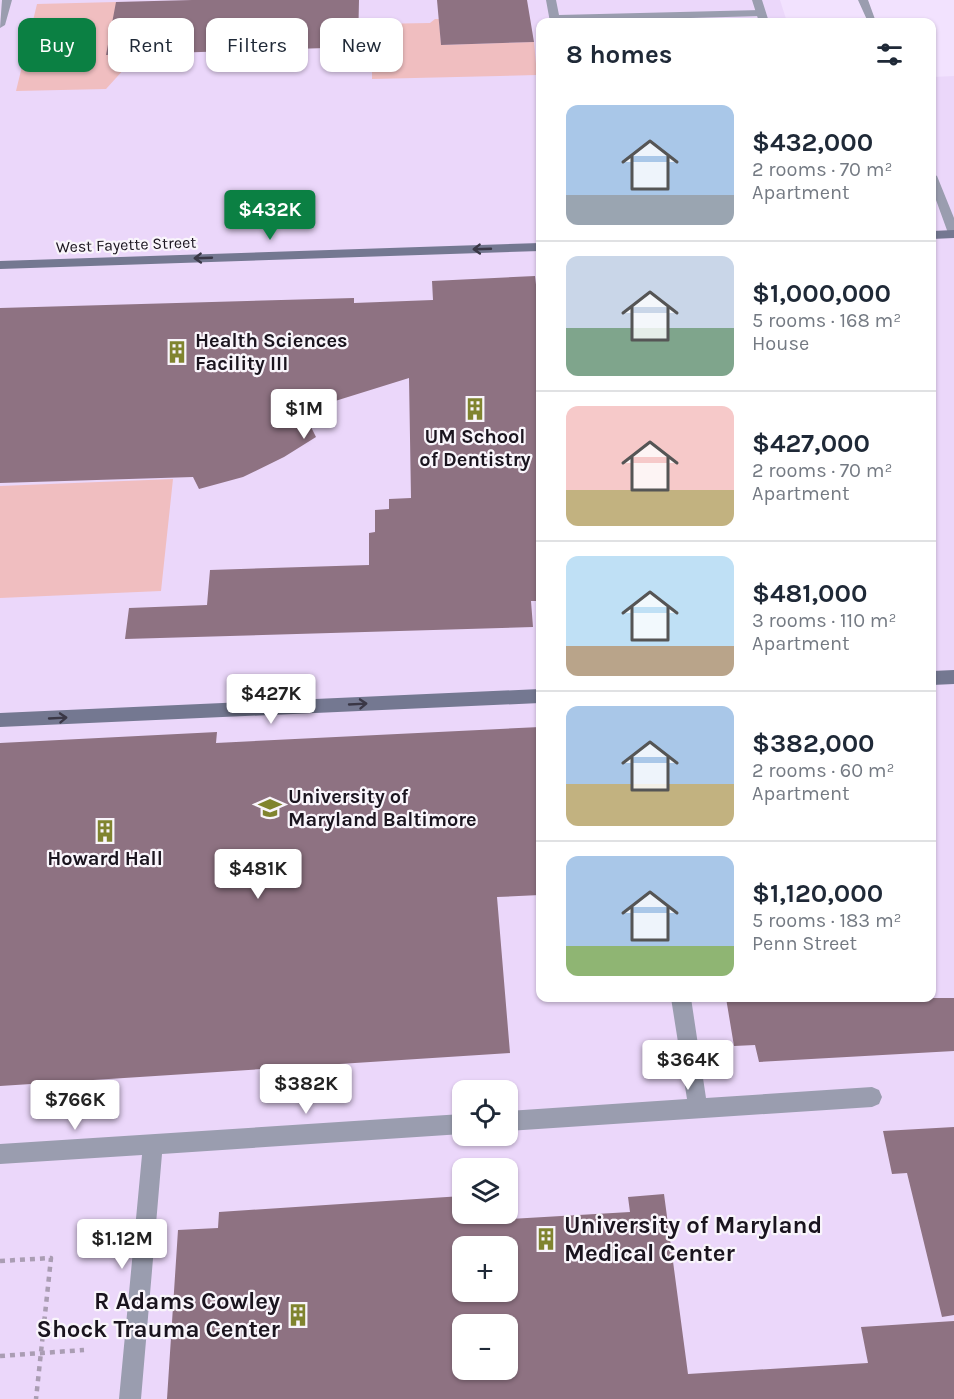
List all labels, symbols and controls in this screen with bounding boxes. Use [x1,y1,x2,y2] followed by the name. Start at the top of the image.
[18,18,96,72] chip: Buy
[108,18,194,72] chip: Rent
[206,18,308,72] chip: Filters
[320,18,403,72] chip: New
[873,38,906,71] icon: filters
[566,39,672,70] text: 8 homes
[752,127,873,158] text: $432,000
[614,129,686,201] icon: home
[752,158,892,181] text: 2 rooms · 70 m²
[752,181,850,204] text: Apartment
[228,190,312,241] pin: $432K
[238,198,302,221] text: $432K
[55,233,197,256] street label: West Fayette Street
[472,244,492,255] one-way arrow
[193,253,213,264] one-way arrow
[752,278,891,309] text: $1,000,000
[614,280,686,352] icon: home
[752,309,901,332] text: 5 rooms · 168 m²
[195,329,348,375] place label: Health Sciences Facility III
[752,332,809,355] text: House
[164,339,190,365] building icon: Health Sciences Facility III
[275,389,333,440] pin: $1M
[462,396,488,422] building icon: UM School of Dentistry
[285,397,323,420] text: $1M
[419,425,531,471] place label: UM School of Dentistry
[752,428,870,459] text: $427,000
[614,430,686,502] icon: home
[752,459,892,482] text: 2 rooms · 70 m²
[752,482,850,505] text: Apartment
[752,578,867,609] text: $481,000
[614,580,686,652] icon: home
[752,609,897,632] text: 3 rooms · 110 m²
[752,632,850,655] text: Apartment
[229,674,313,725] pin: $427K
[241,682,301,705] text: $427K
[348,698,368,710] one-way arrow
[48,712,68,723] one-way arrow
[752,728,875,759] text: $382,000
[614,730,686,802] icon: home
[752,759,895,782] text: 2 rooms · 60 m²
[752,782,850,805] text: Apartment
[288,785,477,831] place label: University of Maryland Baltimore
[257,795,283,821] school or university icon: University of Maryland Baltimore
[92,818,118,844] building icon: Howard Hall
[47,847,163,870] place label: Howard Hall
[216,849,300,900] pin: $481K
[229,857,287,880] text: $481K
[752,878,883,909] text: $1,120,000
[614,880,686,952] icon: home
[752,909,902,932] text: 5 rooms · 183 m²
[752,932,857,955] text: Penn Street
[646,1040,730,1091] pin: $364K
[656,1048,720,1071] text: $364K
[264,1064,348,1115] pin: $382K
[274,1072,338,1095] text: $382K
[33,1080,117,1131] pin: $766K
[452,1080,518,1380] map controls
[452,1080,518,1146] button: locate
[44,1088,106,1111] text: $766K
[452,1158,518,1224] button: layers
[564,1211,822,1267] place label: University of Maryland Medical Center
[73,1219,171,1270] pin: $1.12M
[533,1226,559,1252] building icon: University of Maryland Medical Center
[91,1227,153,1250] text: $1.12M
[452,1236,518,1302] button: +
[37,1287,281,1343] place label: R Adams Cowley Shock Trauma Center
[285,1302,311,1328] building icon: R Adams Cowley Shock Trauma Center
[452,1314,518,1380] button: −

